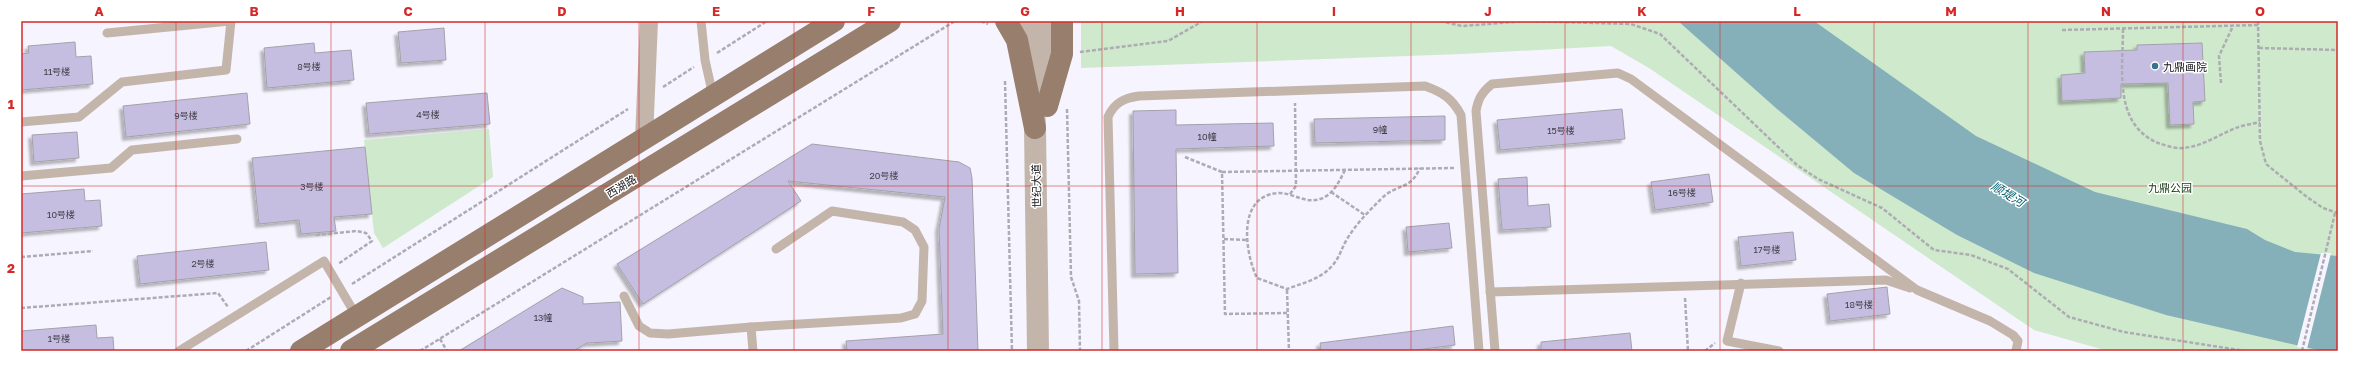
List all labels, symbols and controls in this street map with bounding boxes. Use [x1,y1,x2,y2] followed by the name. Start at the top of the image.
[94,3,104,19] text: A
[249,3,259,19] text: B
[403,3,413,19] text: C
[557,3,567,19] text: D
[712,3,720,19] text: E
[867,3,875,19] text: F
[1020,3,1030,19] text: G
[1175,3,1185,19] text: H
[1332,3,1336,19] text: I
[1484,3,1492,19] text: J
[1637,3,1647,19] text: K
[1793,3,1801,19] text: L
[1945,3,1957,19] text: M
[2101,3,2111,19] text: N
[2255,3,2265,19] text: O
[2163,60,2207,73] place label: 九鼎画院
[297,61,321,72] house number: 8号楼
[2150,61,2160,71] marker: 九鼎画院
[44,66,70,77] house number: 11号楼
[8,96,15,112] text: 1
[416,109,440,120] house number: 4号楼
[174,110,198,121] house number: 9号楼
[1373,124,1387,135] house number: 9幢
[1547,125,1575,136] house number: 15号楼
[1198,131,1216,142] house number: 10幢
[1029,164,1043,208] street label: 世纪大道
[870,170,898,181] house number: 20号楼
[604,172,638,200] street label: 西湖路
[1989,178,2029,211] water label: 顺堤河
[300,181,324,192] house number: 3号楼
[2148,181,2192,194] park label: 九鼎公园
[1668,187,1696,198] house number: 16号楼
[47,209,75,220] house number: 10号楼
[1753,244,1781,255] house number: 17号楼
[191,258,215,269] house number: 2号楼
[7,260,15,276] text: 2
[1845,299,1873,310] house number: 18号楼
[534,312,552,323] house number: 13幢
[48,333,70,344] house number: 1号楼

